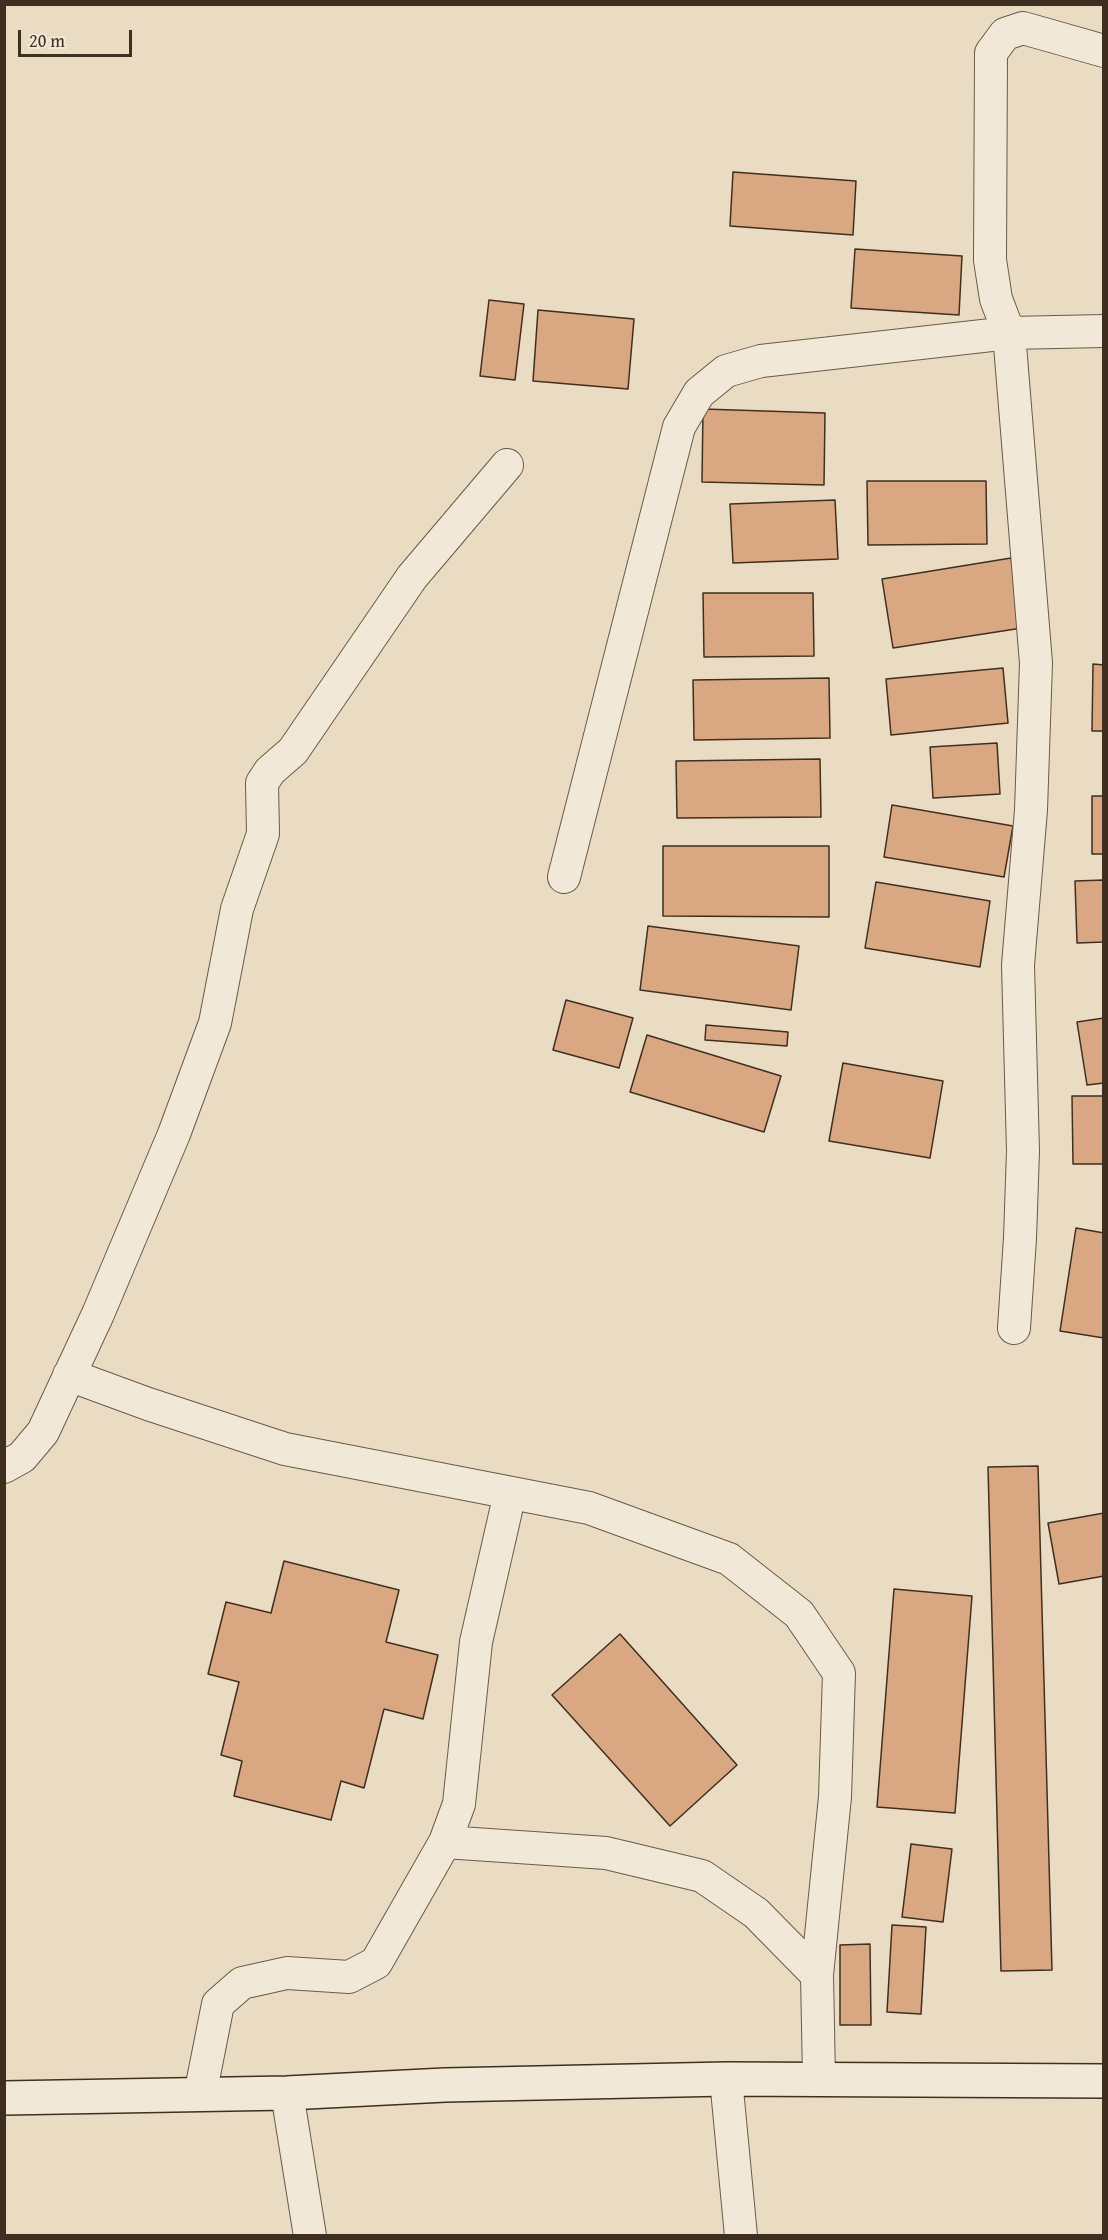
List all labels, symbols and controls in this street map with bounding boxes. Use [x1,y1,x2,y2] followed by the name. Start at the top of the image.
[21,18,135,56] scale bar
[29,27,65,54] text: 20 m

